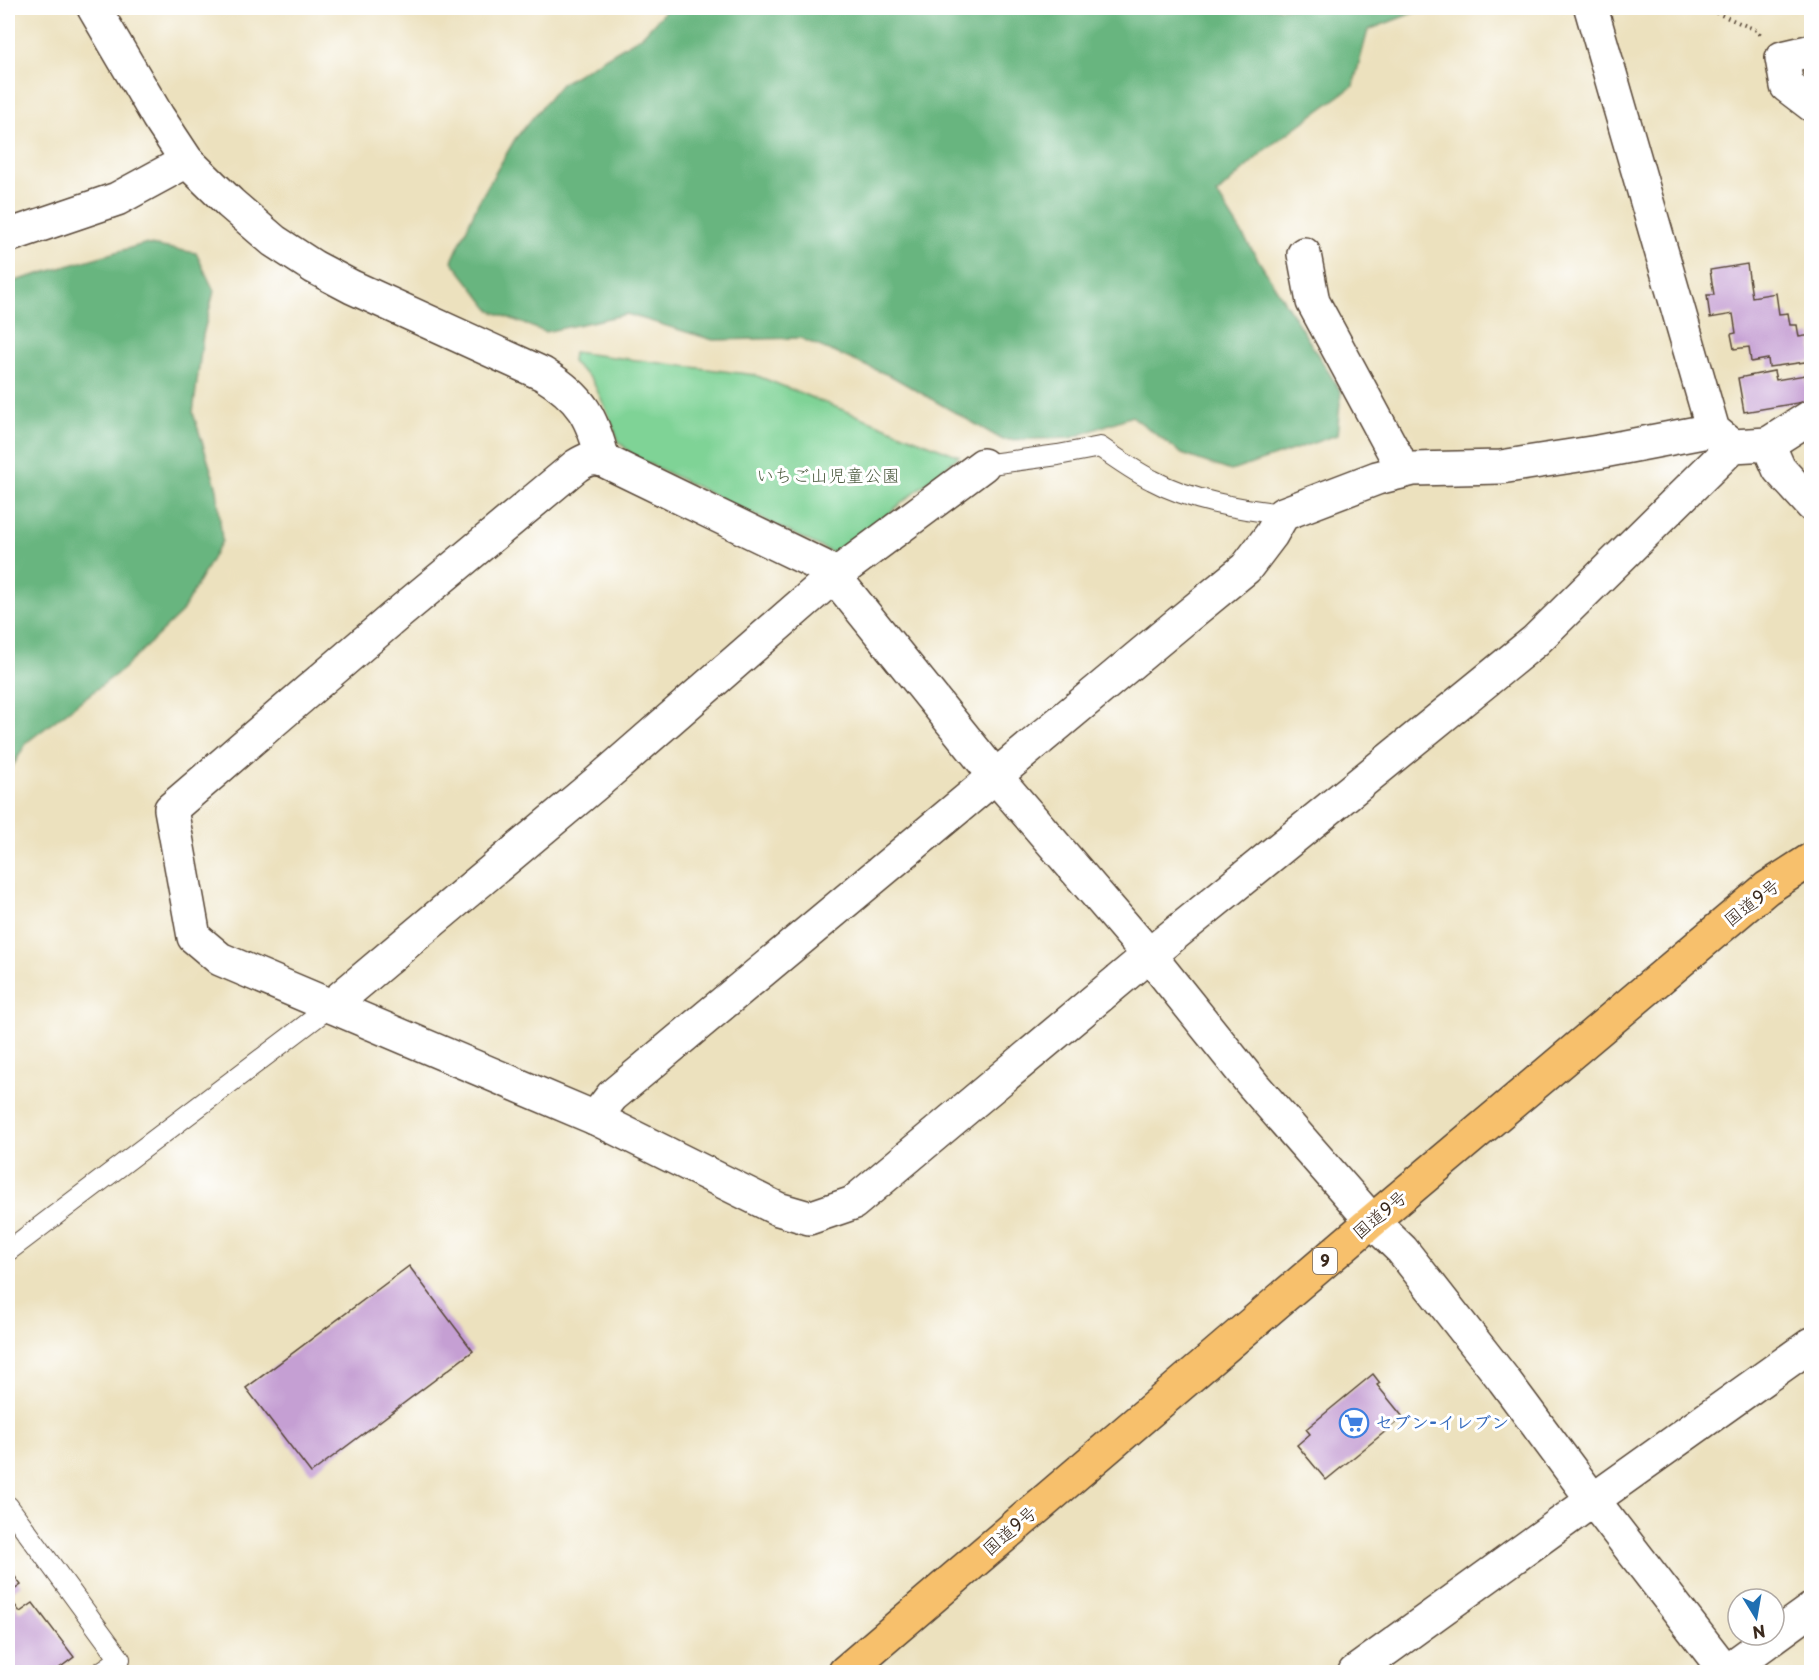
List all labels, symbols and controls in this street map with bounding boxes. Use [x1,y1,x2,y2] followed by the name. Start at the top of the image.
[756,461,900,488] park label: いちご山児童公園
[1717,871,1785,932] street label: 国道9号
[1346,1183,1412,1245] street label: 国道9号
[1313,1248,1337,1274] road number: 9
[1338,1407,1370,1439] supermarket icon: セブン-イレブン
[1375,1408,1509,1435] place label: セブン-イレブン
[976,1499,1042,1561] street label: 国道9号
[1726,1587,1786,1647] north arrow
[1751,1620,1768,1646] text: N

